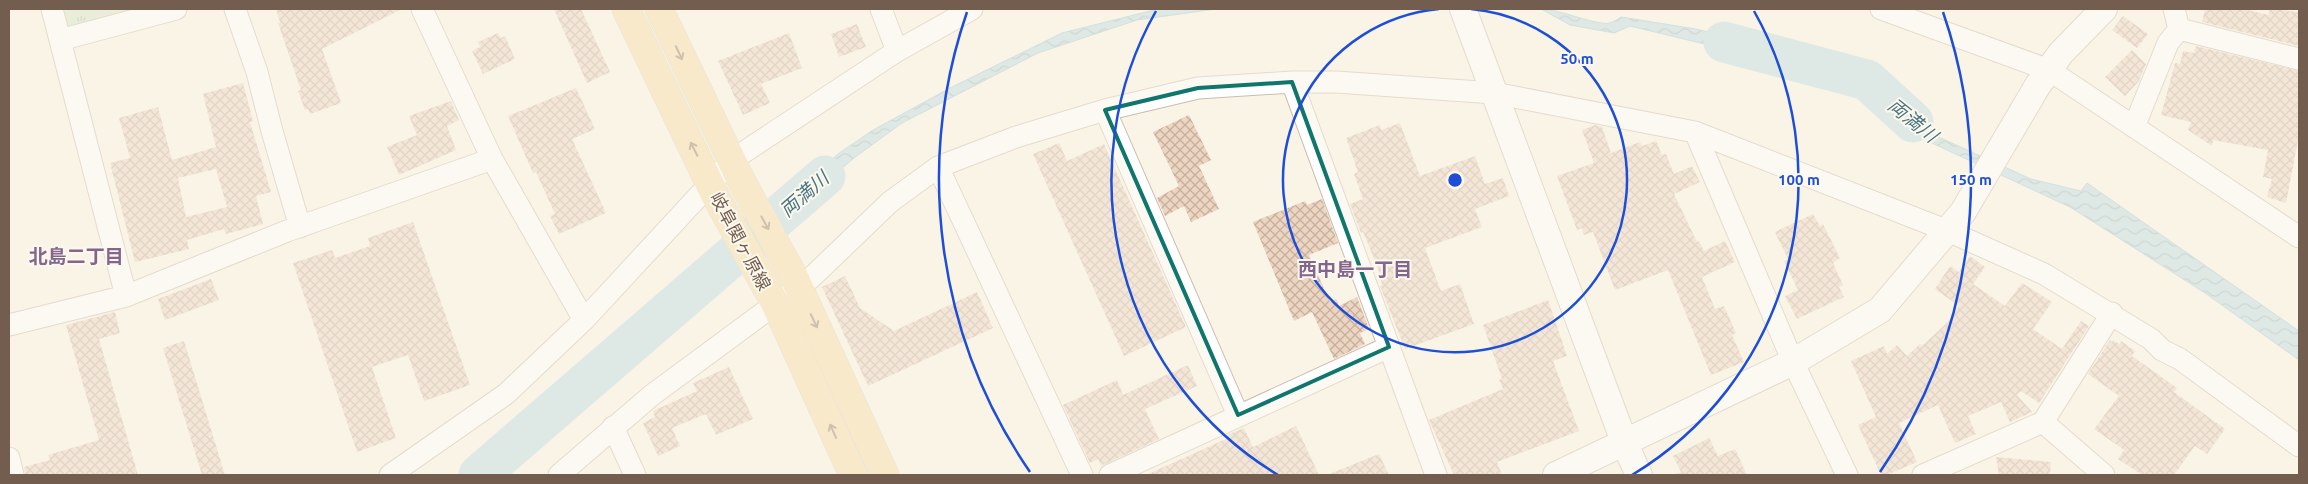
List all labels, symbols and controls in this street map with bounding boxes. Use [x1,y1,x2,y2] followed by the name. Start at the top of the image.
[675,45,685,60] one-way arrow
[1560,50,1594,67] text: 50 m
[1884,94,1944,148] water label: 両満川
[688,142,698,157] one-way arrow
[775,166,834,221] water label: 両満川
[1446,171,1464,189] centre of rings
[1778,171,1820,188] text: 100 m
[1950,171,1992,188] text: 150 m
[707,189,775,293] street label: 岐阜関ヶ原線
[760,215,770,230] one-way arrow
[28,245,124,267] district label: 北島二丁目
[1298,258,1412,280] district label: 西中島一丁目
[810,313,820,328] one-way arrow
[827,424,837,439] one-way arrow

